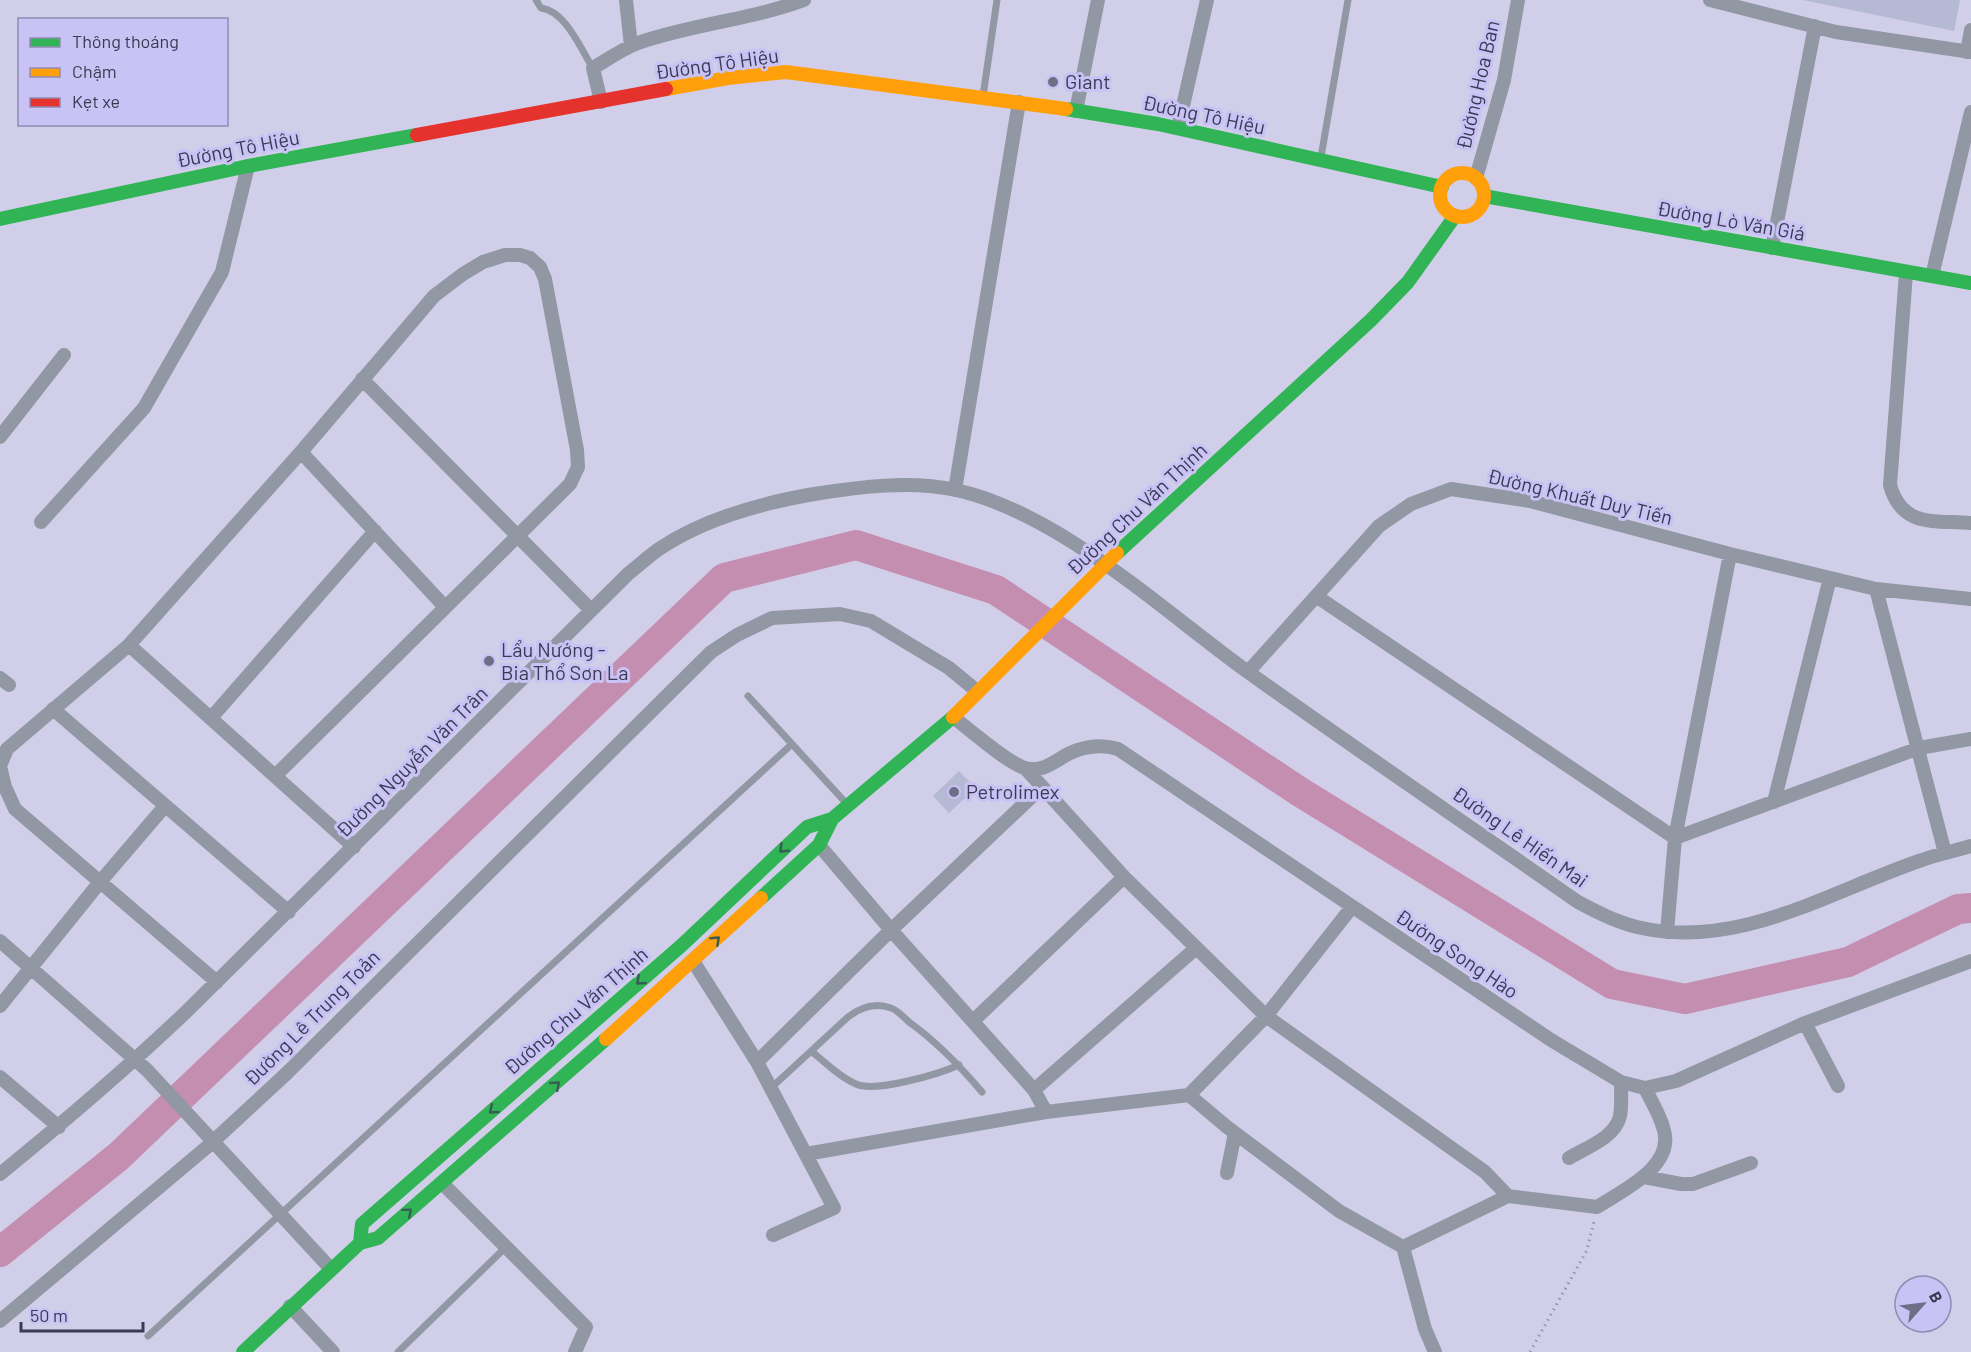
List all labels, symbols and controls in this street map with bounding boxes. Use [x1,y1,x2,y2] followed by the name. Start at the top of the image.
[18,18,228,126] legend
[1450,18,1504,152] street label: Đường Hoa Ban
[72,30,179,52] text: Thông thoáng
[653,42,780,84] street label: Đường Tô Hiệu
[72,60,117,82] text: Chậm
[1065,69,1111,93] place label: Giant
[1046,75,1060,89] marker: Giant
[1141,89,1268,139] street label: Đường Tô Hiệu
[72,90,120,112] text: Kẹt xe
[174,124,301,172] street label: Đường Tô Hiệu
[1655,195,1807,245] street label: Đường Lò Văn Giá
[1061,437,1211,579] street label: Đường Chu Văn Thịnh
[1485,463,1675,529] street label: Đường Khuất Duy Tiến
[501,637,628,684] place label: Lẩu Nướng - Bia Thổ Sơn La
[482,654,496,668] marker: Lẩu Nướng - Bia Thổ Sơn La
[331,681,492,842] street label: Đường Nguyễn Văn Trân
[966,779,1060,803] place label: Petrolimex
[1448,781,1593,892] street label: Đường Lê Hiến Mai
[947,785,961,799] marker: Petrolimex
[780,842,791,853] one-way arrow
[1392,903,1523,1003] street label: Đường Song Hào
[710,936,720,947] one-way arrow
[499,941,652,1079] street label: Đường Chu Văn Thịnh
[238,944,384,1090] street label: Đường Lê Trung Toản
[636,974,647,985] one-way arrow
[549,1081,560,1092] one-way arrow
[489,1102,500,1113] one-way arrow
[401,1208,412,1219] one-way arrow
[1893,1274,1953,1334] north arrow
[1926,1288,1947,1306] text: B
[21,1295,142,1333] scale bar
[30,1304,68,1326] text: 50 m

